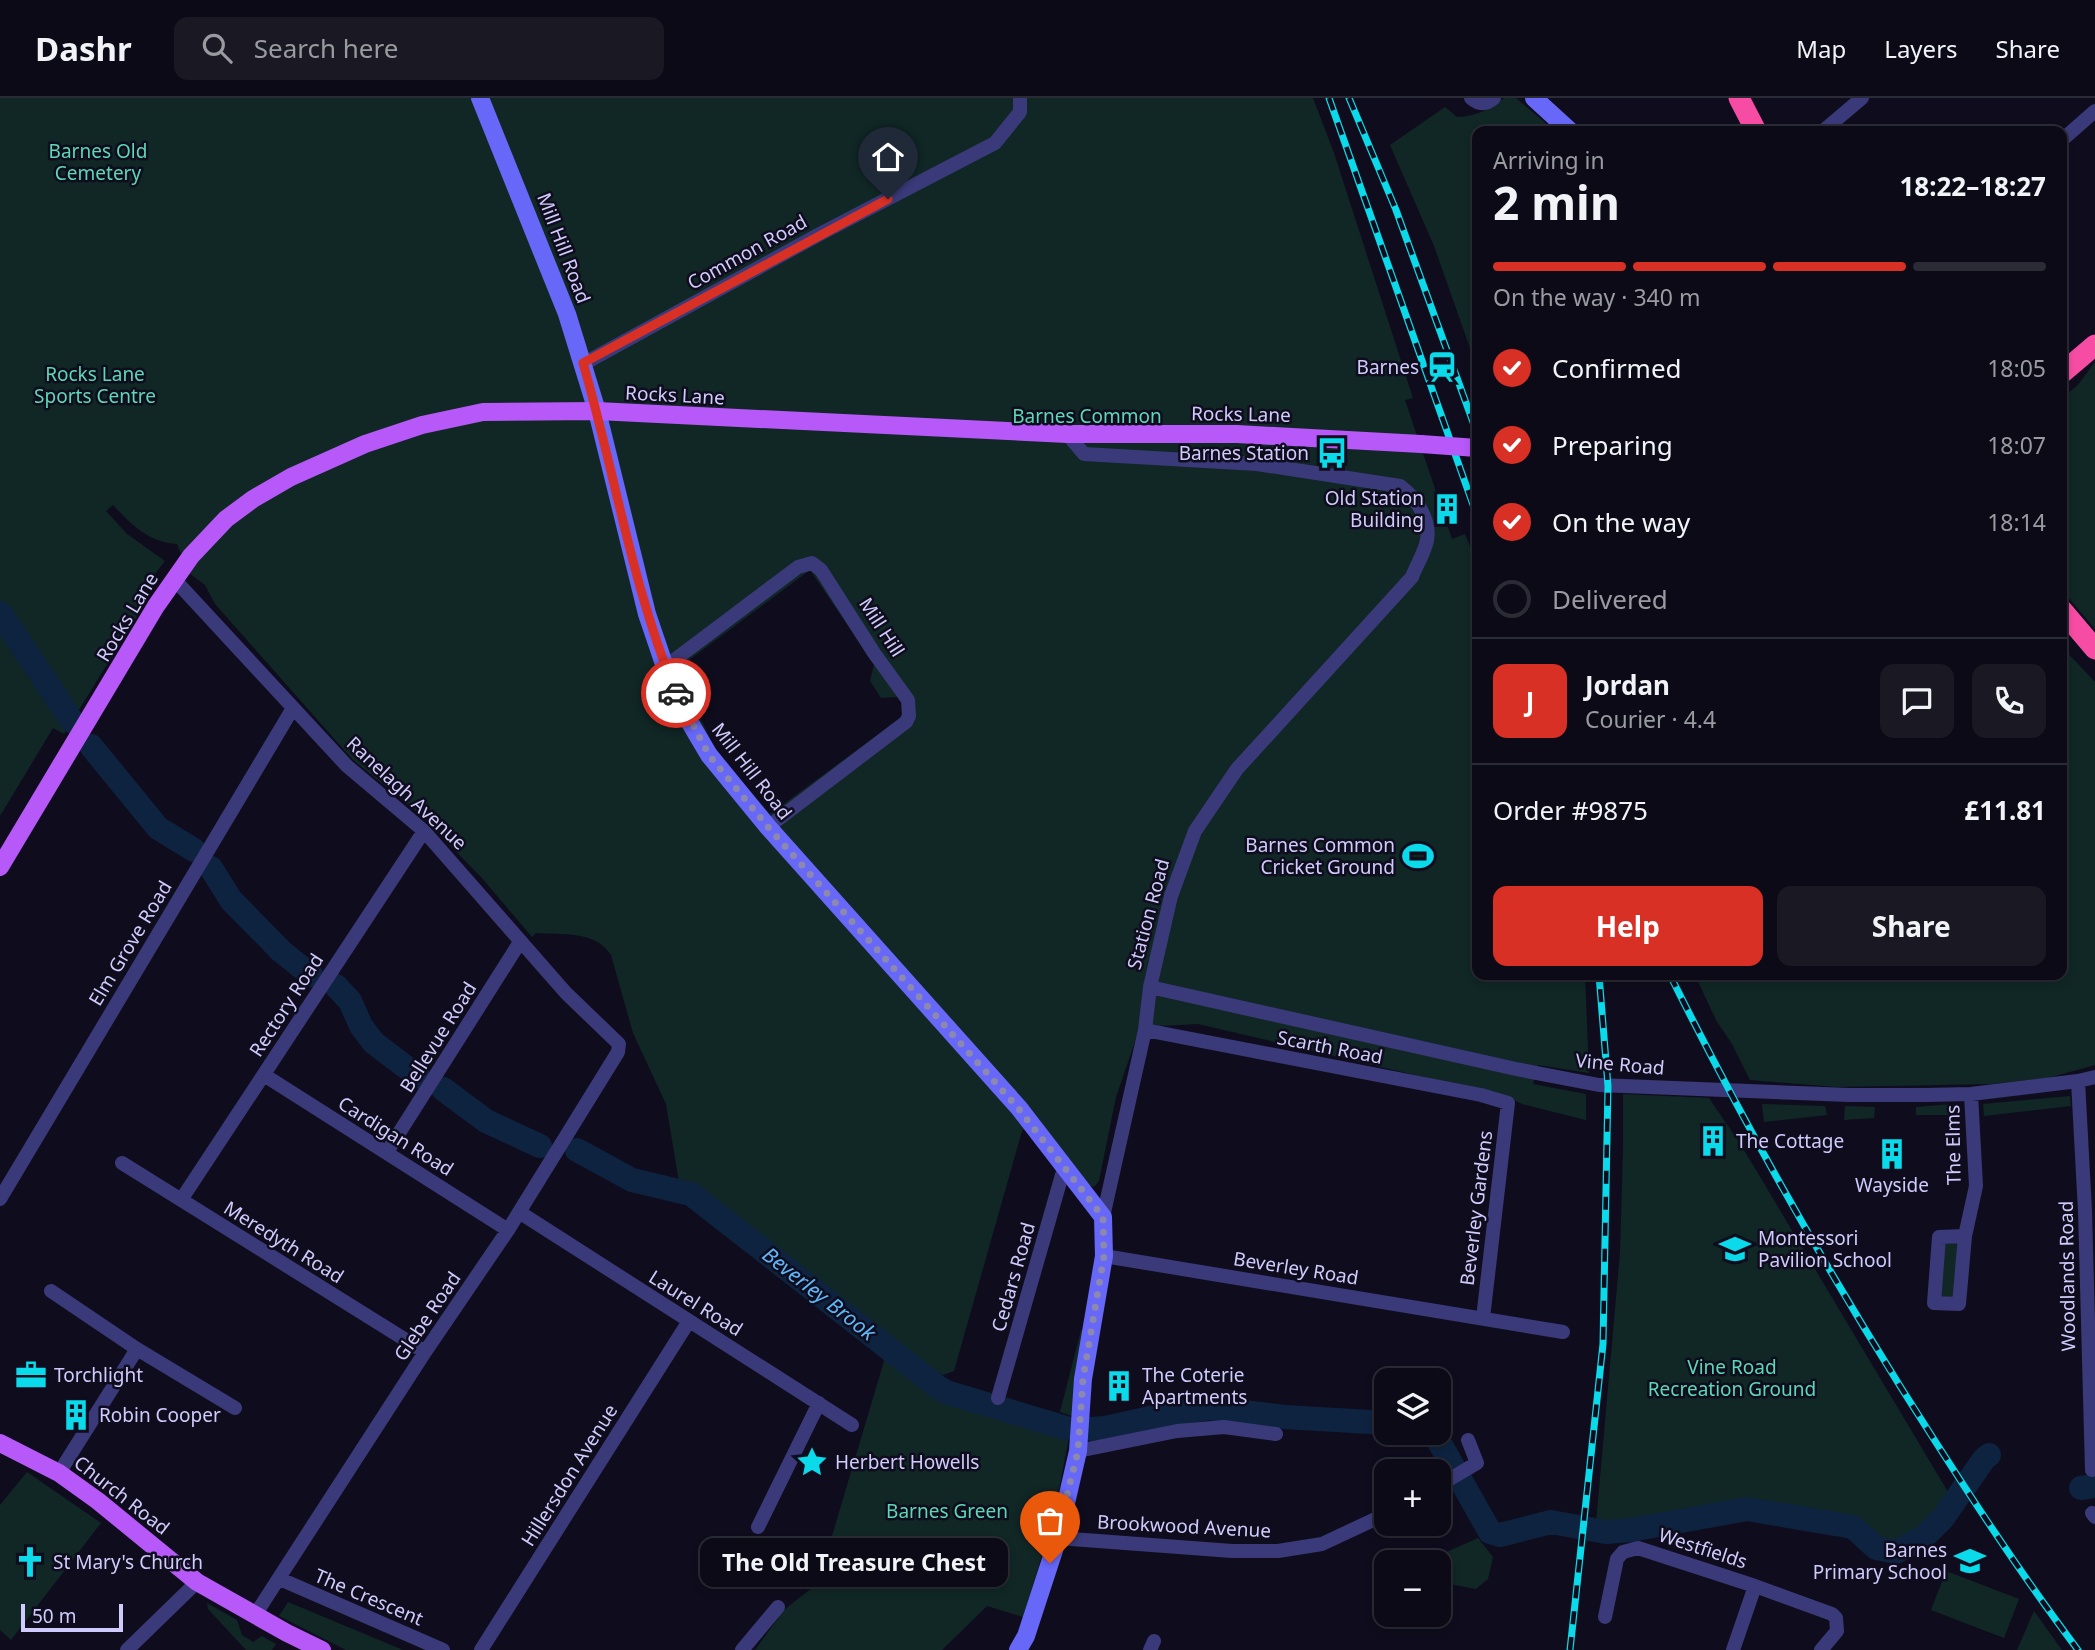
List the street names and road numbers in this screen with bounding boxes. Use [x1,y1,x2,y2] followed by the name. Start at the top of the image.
[531,189,597,307] street label: Mill Hill Road
[683,208,811,296] street label: Common Road
[625,379,725,411] street label: Rocks Lane
[1191,400,1291,428] street label: Rocks Lane
[90,568,164,666] street label: Rocks Lane
[853,592,911,662] street label: Mill Hill
[706,717,798,825] street label: Mill Hill Road
[341,730,473,856] street label: Ranelagh Avenue
[1121,856,1175,972] street label: Station Road
[82,876,178,1010] street label: Elm Grove Road
[243,948,329,1062] street label: Rectory Road
[394,977,482,1097] street label: Bellevue Road
[1275,1024,1385,1070] street label: Scarth Road
[1574,1047,1666,1081] street label: Vine Road
[333,1090,459,1182] street label: Cardigan Road
[1939,1105,1967,1185] street label: The Elms
[1454,1129,1498,1287] street label: Beverley Gardens
[219,1195,349,1289] street label: Meredyth Road
[2053,1200,2081,1352] street label: Woodlands Road
[985,1219,1041,1335] street label: Cedars Road
[1232,1245,1360,1291] street label: Beverley Road
[644,1264,748,1342] street label: Laurel Road
[388,1266,466,1366] street label: Glebe Road
[515,1399,623,1551] street label: Hillersdon Avenue
[69,1450,175,1540] street label: Church Road
[1096,1508,1272,1544] street label: Brookwood Avenue
[1655,1521,1751,1575] street label: Westfields
[311,1562,427,1632] street label: The Crescent

